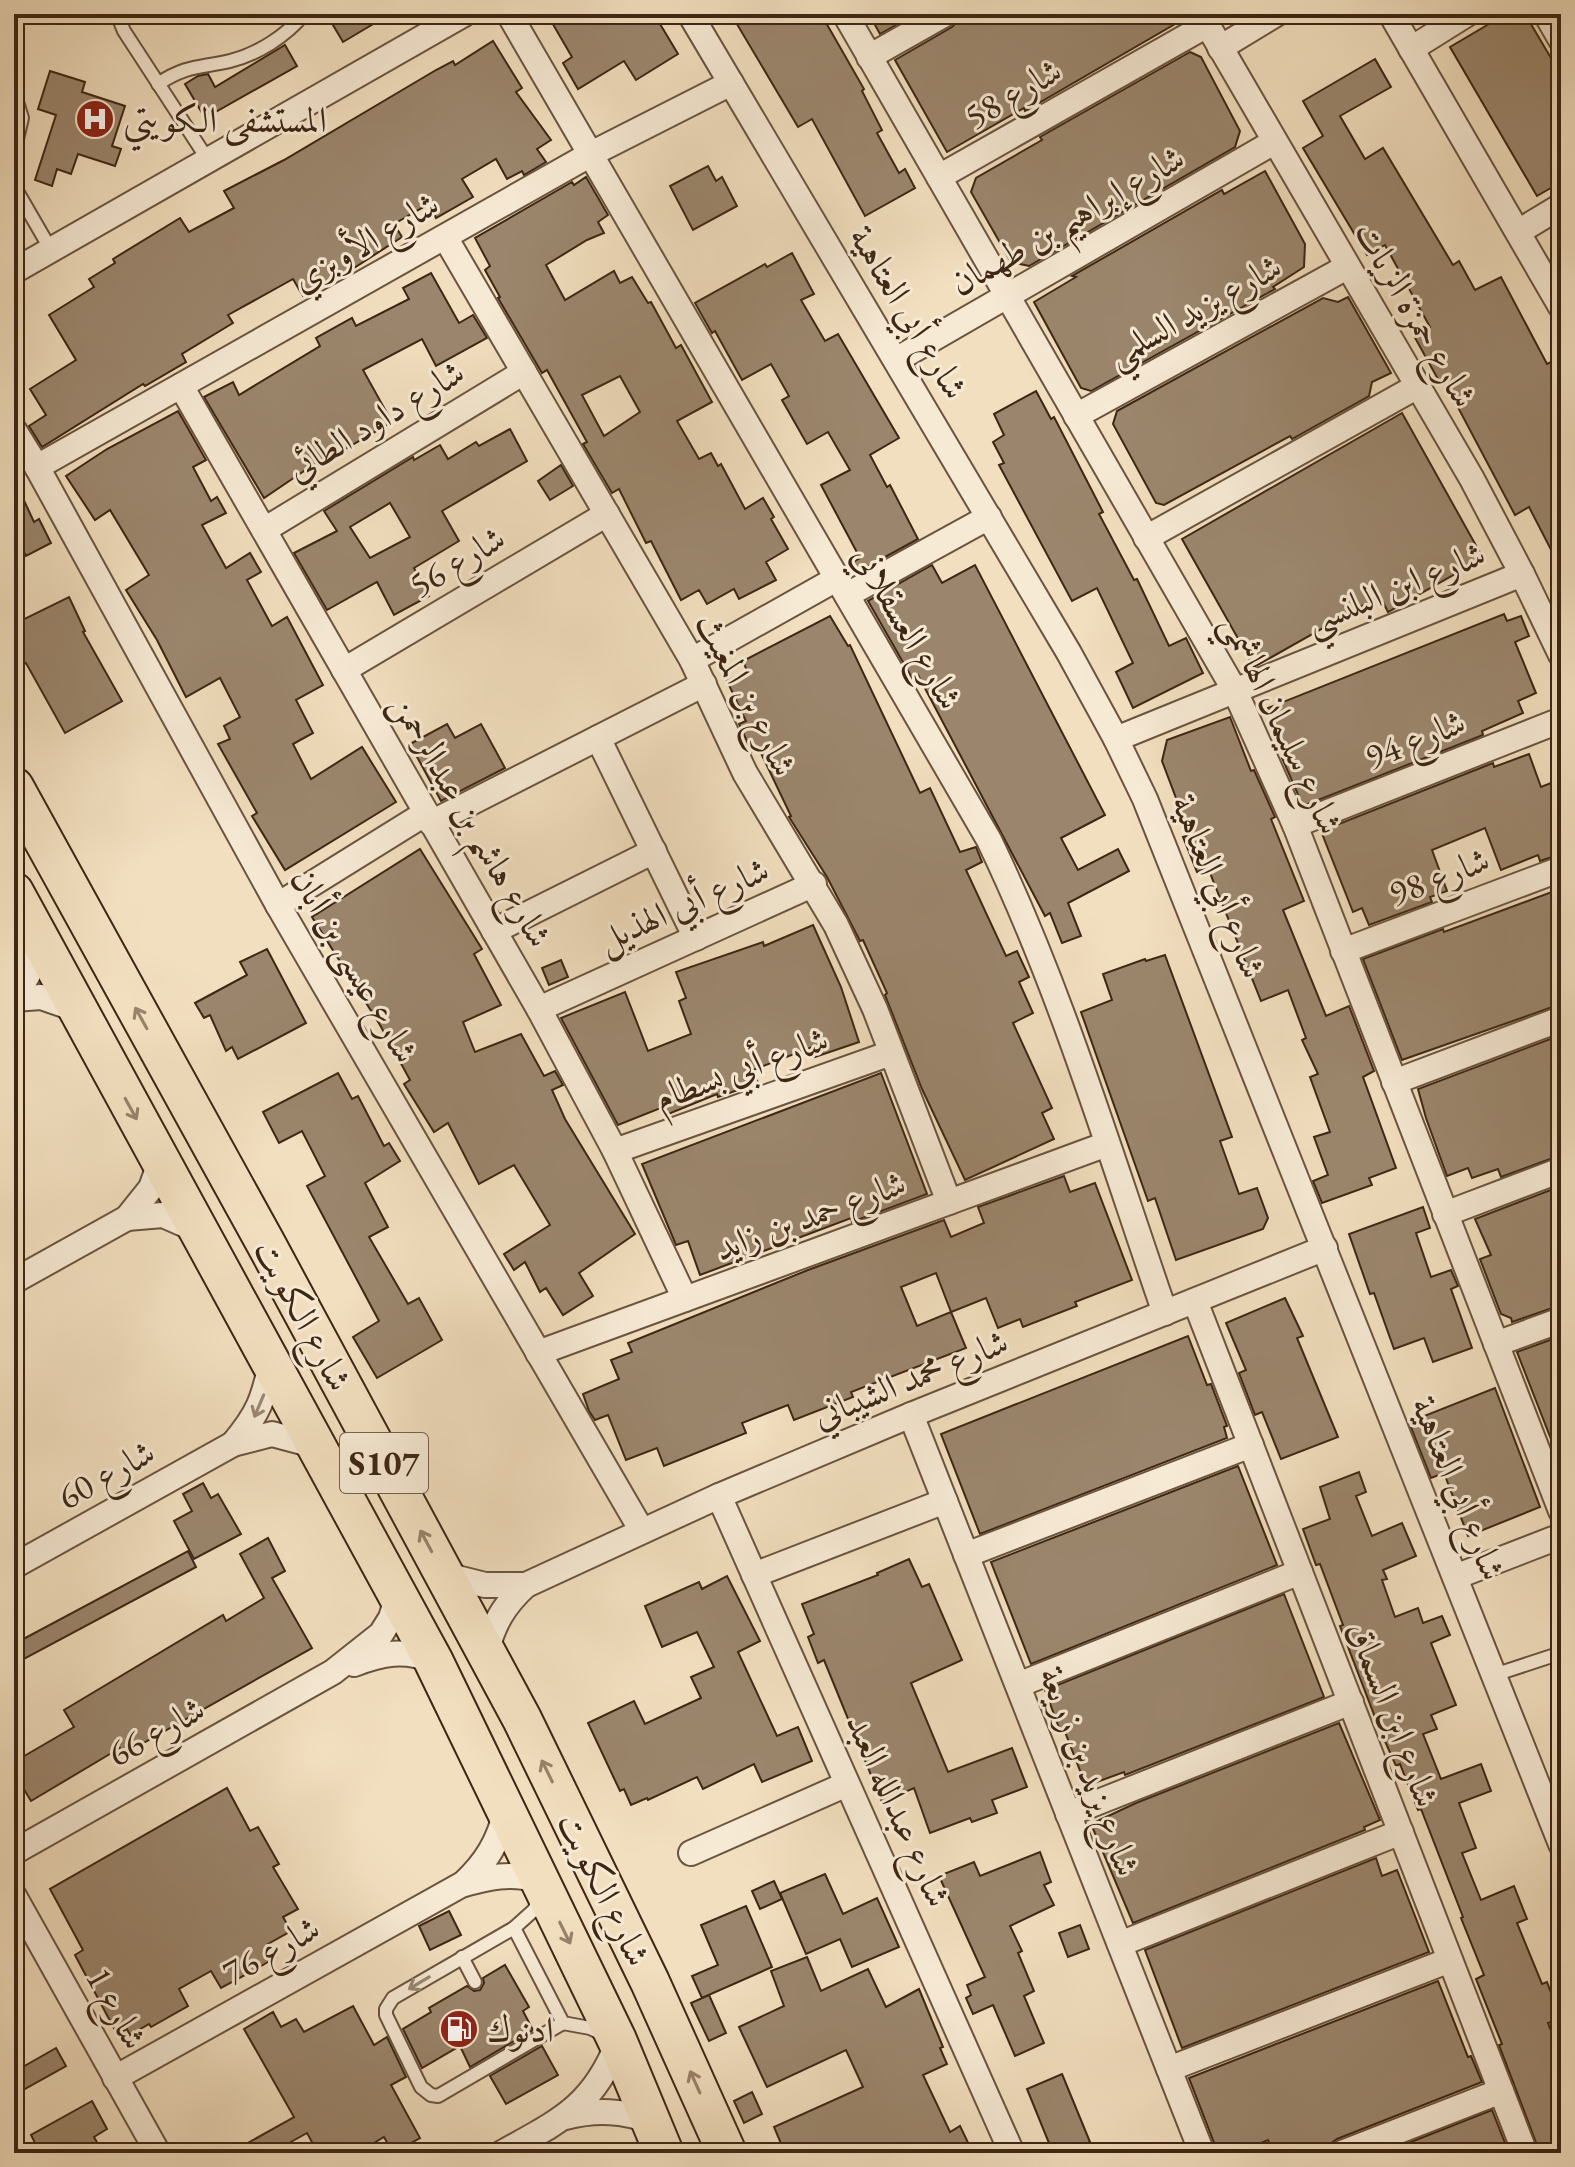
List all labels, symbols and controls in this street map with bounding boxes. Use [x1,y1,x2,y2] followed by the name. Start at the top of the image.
[956,47,1073,145] street label: شارع 58
[123,96,327,152] place label: المستشفى الكويتي
[74,98,116,140] hospital icon: المستشفى الكويتي
[941,134,1199,317] street label: شارع إبراهيم بن طهمان
[282,179,451,308] street label: شارع الأوبزي
[1338,212,1488,419] street label: شارع حمزة الزيات
[833,216,980,411] street label: شارع أبي العتاهية
[1098,243,1295,387] street label: شارع يزيد السلمي
[277,348,476,498] street label: شارع داود الطائي
[400,514,517,614] street label: شارع 56
[1298,530,1496,654] street label: شارع ابن البلنسي
[836,536,974,721] street label: شارع العسقلاني
[679,604,808,787] street label: شارع بن المغيث
[1202,606,1355,846] street label: شارع سليمان الهاشمي
[370,685,564,961] street label: شارع هاشم بن عبدالرحمن
[1358,698,1475,787] street label: شارع 94
[1154,787,1278,988] street label: شارع أبي العتاهية
[1382,835,1499,923] street label: شارع 98
[589,844,779,969] street label: شارع أبي الهذيل
[274,858,431,1075] street label: شارع عيسى بن أبان
[133,1006,148,1030] one-way arrow
[647,1014,837,1129] street label: شارع أبي بسطام
[123,1097,139,1120] one-way arrow
[708,1159,914,1278] street label: شارع حمد بن زايد
[238,1231,364,1402] street label: شارع الكويت
[805,1317,1017,1445] street label: شارع محمد الشيباني
[1394,1389,1518,1590] street label: شارع أبي العتاهية
[250,1393,265,1417] one-way arrow
[49,1428,166,1526] street label: شارع 60
[340,1433,428,1493] road number: S107
[418,1530,434,1553] one-way arrow
[1330,1614,1451,1816] street label: شارع ابن السماق
[1022,1659,1152,1885] street label: شارع يزيد بن زريعة
[99,1685,216,1783] street label: شارع 66
[829,1706,963,1917] street label: شارع عبدالله العبد
[539,1759,554,1783] one-way arrow
[541,1804,662,1977] street label: شارع الكويت
[214,1904,331,2002] street label: شارع 76
[558,1921,573,1945] one-way arrow
[69,1959,159,2061] street label: شارع 1
[408,1975,431,1991] one-way arrow
[487,2006,554,2053] place label: ادنوك
[438,2008,480,2050] fuel station icon: ادنوك
[687,2070,702,2094] one-way arrow

